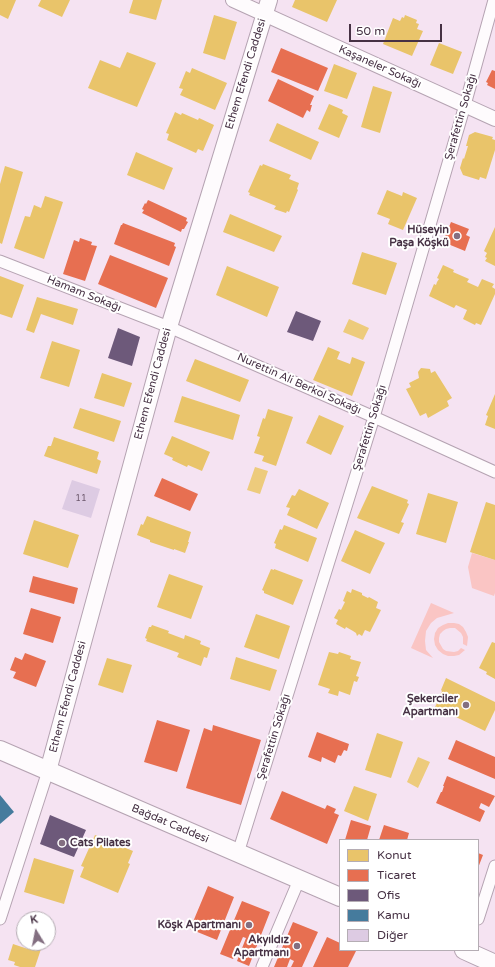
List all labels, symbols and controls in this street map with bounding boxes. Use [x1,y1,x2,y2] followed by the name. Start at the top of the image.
[351,16,444,42] scale bar
[223,17,269,131] street label: Ethem Efendi Caddesi
[356,24,385,38] text: 50 m
[337,43,423,91] street label: Kaşaneler Sokağı
[442,72,480,162] street label: Şerafettin Sokağı
[389,223,449,249] place label: Hüseyin Paşa Köşkü
[452,231,462,241] marker: Hüseyin Paşa Köşkü
[45,273,123,315] street label: Hamam Sokağı
[132,327,174,441] street label: Ethem Efendi Caddesi
[235,351,363,417] street label: Nurettin Ali Berkol Sokağı
[351,383,389,473] street label: Şerafettin Sokağı
[75,494,87,504] house number: 11
[47,640,89,754] street label: Ethem Efendi Caddesi
[255,692,293,782] street label: Şerafettin Sokağı
[403,692,458,718] place label: Şekerciler Apartmanı
[461,700,471,710] marker: Şekerciler Apartmanı
[129,802,211,846] street label: Bağdat Caddesi
[70,836,130,850] place label: Cats Pilates
[57,838,67,848] marker: Cats Pilates
[339,839,479,951] legend
[377,848,412,862] text: Konut
[377,868,416,882] text: Ticaret
[377,888,400,902] text: Ofis
[377,908,410,922] text: Kamu
[16,911,56,951] north arrow
[29,913,39,927] text: K
[157,918,241,932] place label: Köşk Apartmanı
[244,920,254,930] marker: Köşk Apartmanı
[377,928,408,942] text: Diğer
[234,933,289,959] place label: Akyıldız Apartmanı
[292,941,302,951] marker: Akyıldız Apartmanı

